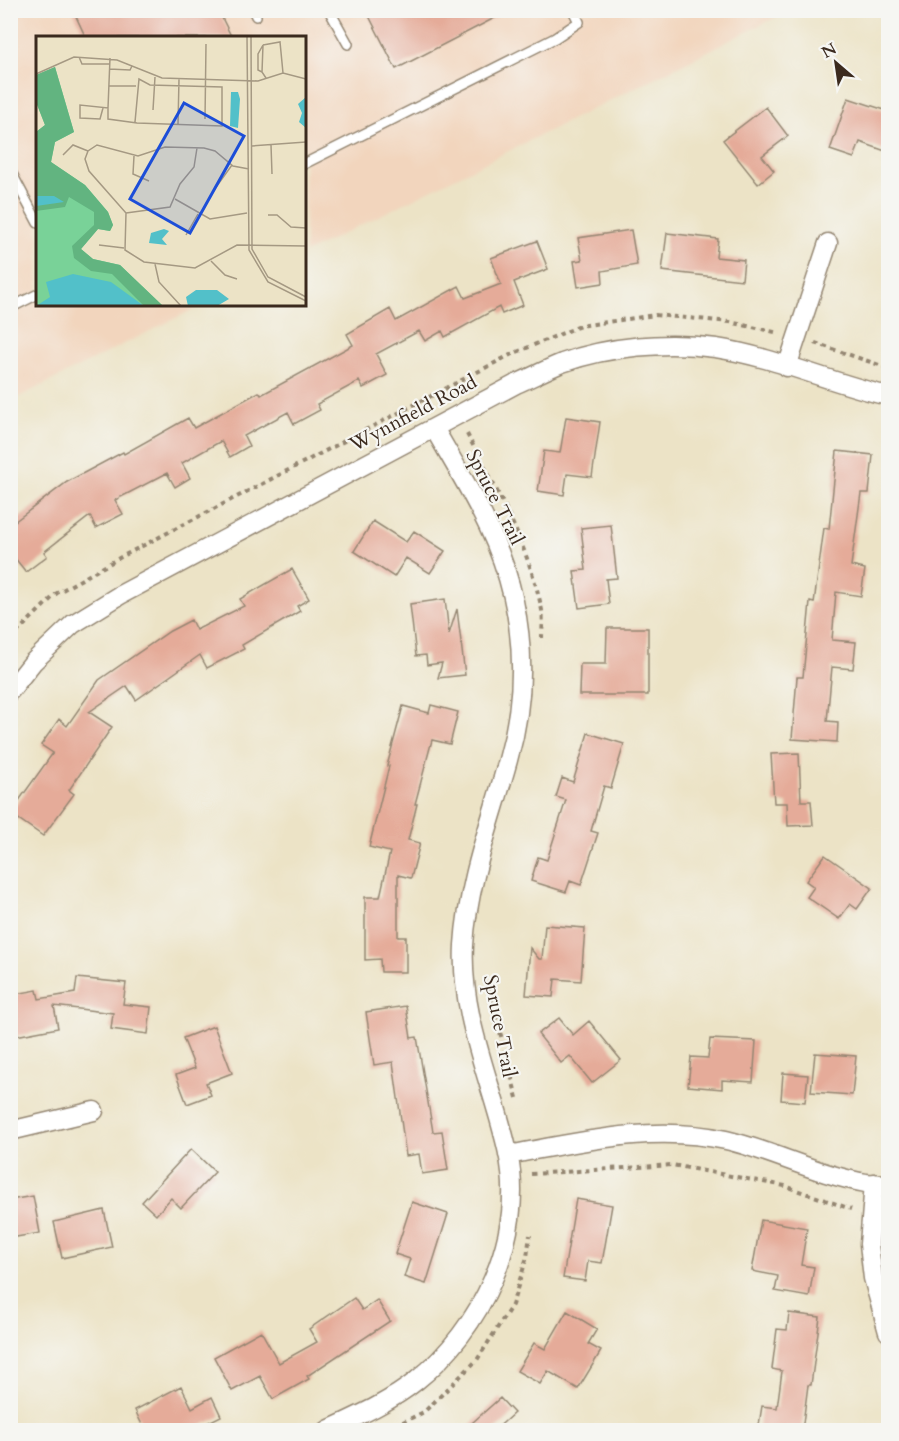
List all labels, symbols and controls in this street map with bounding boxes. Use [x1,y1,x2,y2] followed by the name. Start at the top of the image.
[806,33,866,93] north arrow
[36,36,306,306] inset map
[818,38,841,64] text: N
[344,368,482,458] street label: Wynnfield Road
[459,445,531,549] street label: Spruce Trail
[477,972,523,1080] street label: Spruce Trail

